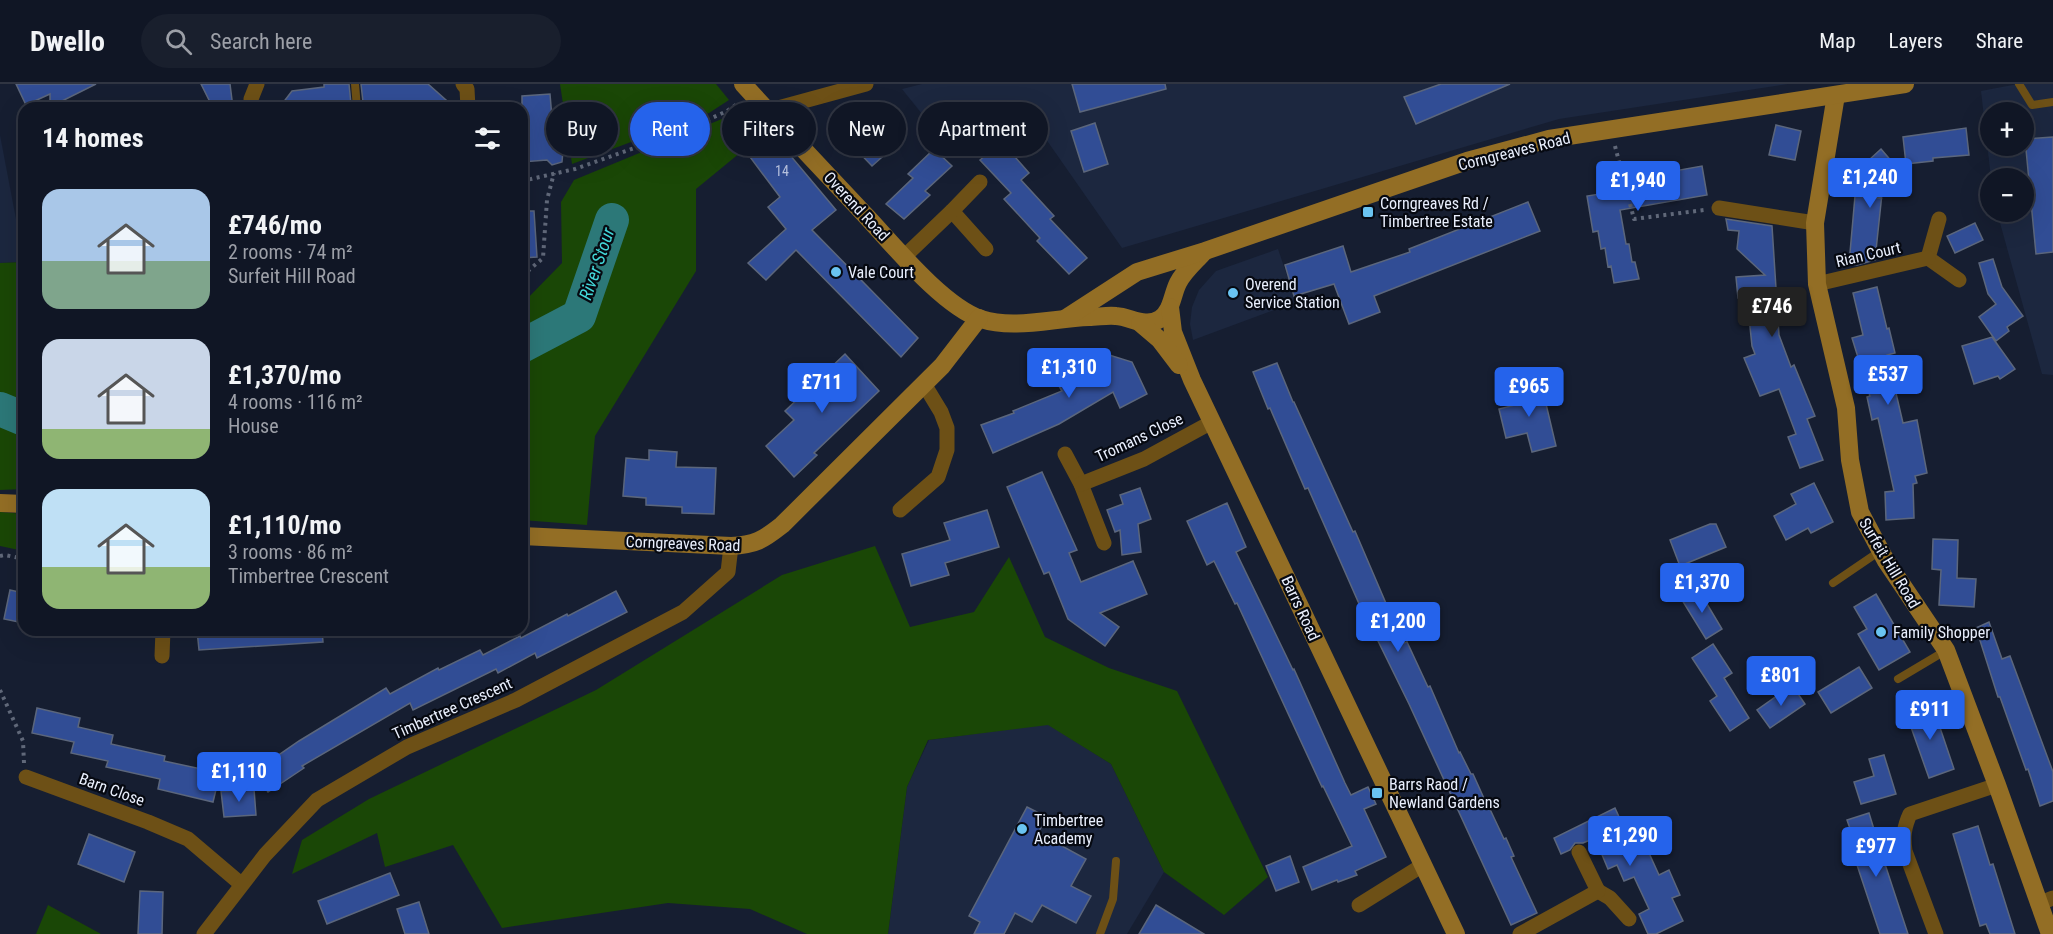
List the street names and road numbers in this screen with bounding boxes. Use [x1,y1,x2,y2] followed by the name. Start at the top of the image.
[1456,128,1572,175] street label: Corngreaves Road
[820,168,893,245] street label: Overend Road
[1834,238,1903,271] street label: Rian Court
[1092,409,1186,466] street label: Tromans Close
[1855,515,1924,612] street label: Surfeit Hill Road
[625,532,741,555] street label: Corngreaves Road
[1277,573,1324,644] street label: Barrs Road
[390,673,515,743] street label: Timbertree Crescent
[77,769,147,810] street label: Barn Close

